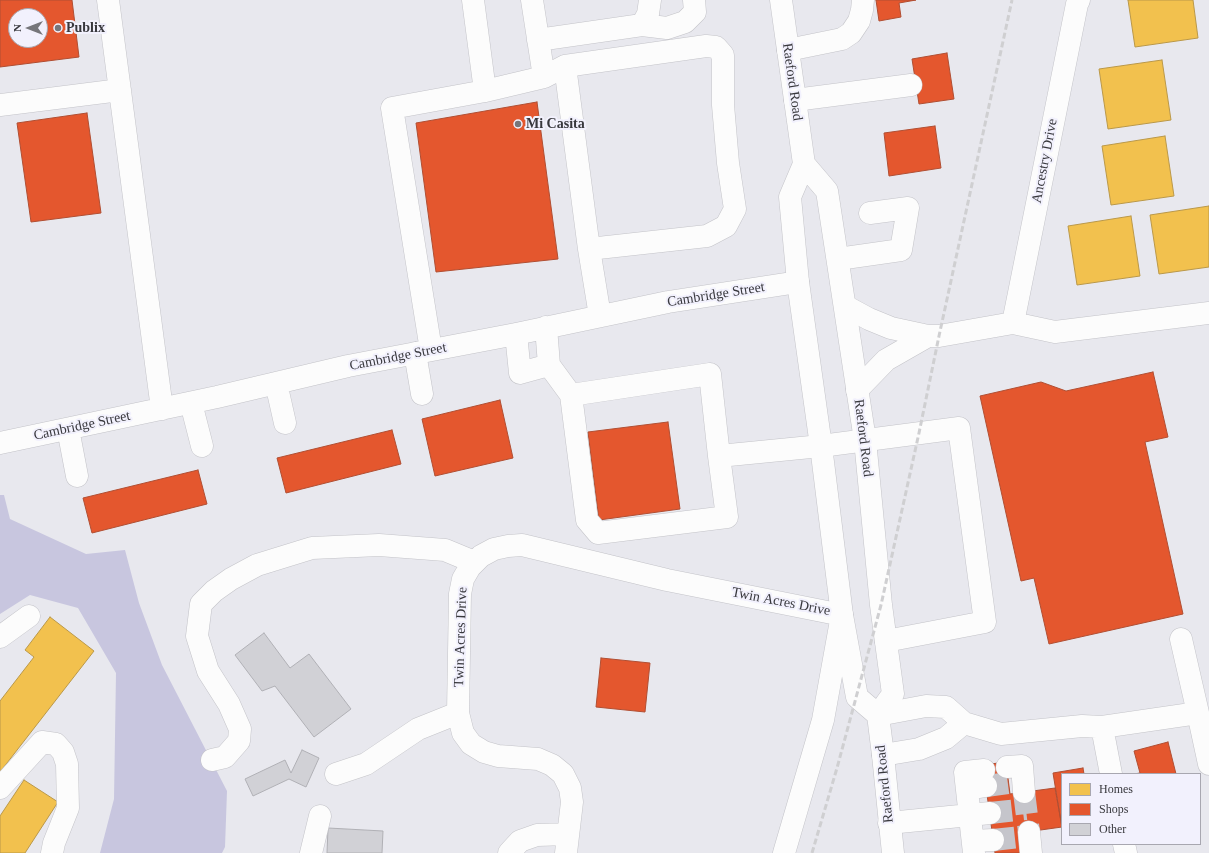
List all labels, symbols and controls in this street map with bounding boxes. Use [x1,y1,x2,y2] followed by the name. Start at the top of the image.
[8,8,48,48] north arrow
[66,20,105,36] place label: Publix
[53,23,63,33] marker: Publix
[11,24,23,32] text: N
[778,42,806,122] street label: Raeford Road
[526,116,585,132] place label: Mi Casita
[1029,117,1061,205] street label: Ancestry Drive
[513,119,523,129] marker: Mi Casita
[666,279,766,311] street label: Cambridge Street
[348,339,448,375] street label: Cambridge Street
[850,398,876,478] street label: Raeford Road
[32,408,132,444] street label: Cambridge Street
[730,584,832,620] street label: Twin Acres Drive
[451,587,471,687] street label: Twin Acres Drive
[873,744,897,824] street label: Raeford Road
[1061,773,1201,845] legend
[1099,782,1133,796] text: Homes
[1099,802,1128,816] text: Shops
[1099,822,1126,836] text: Other

